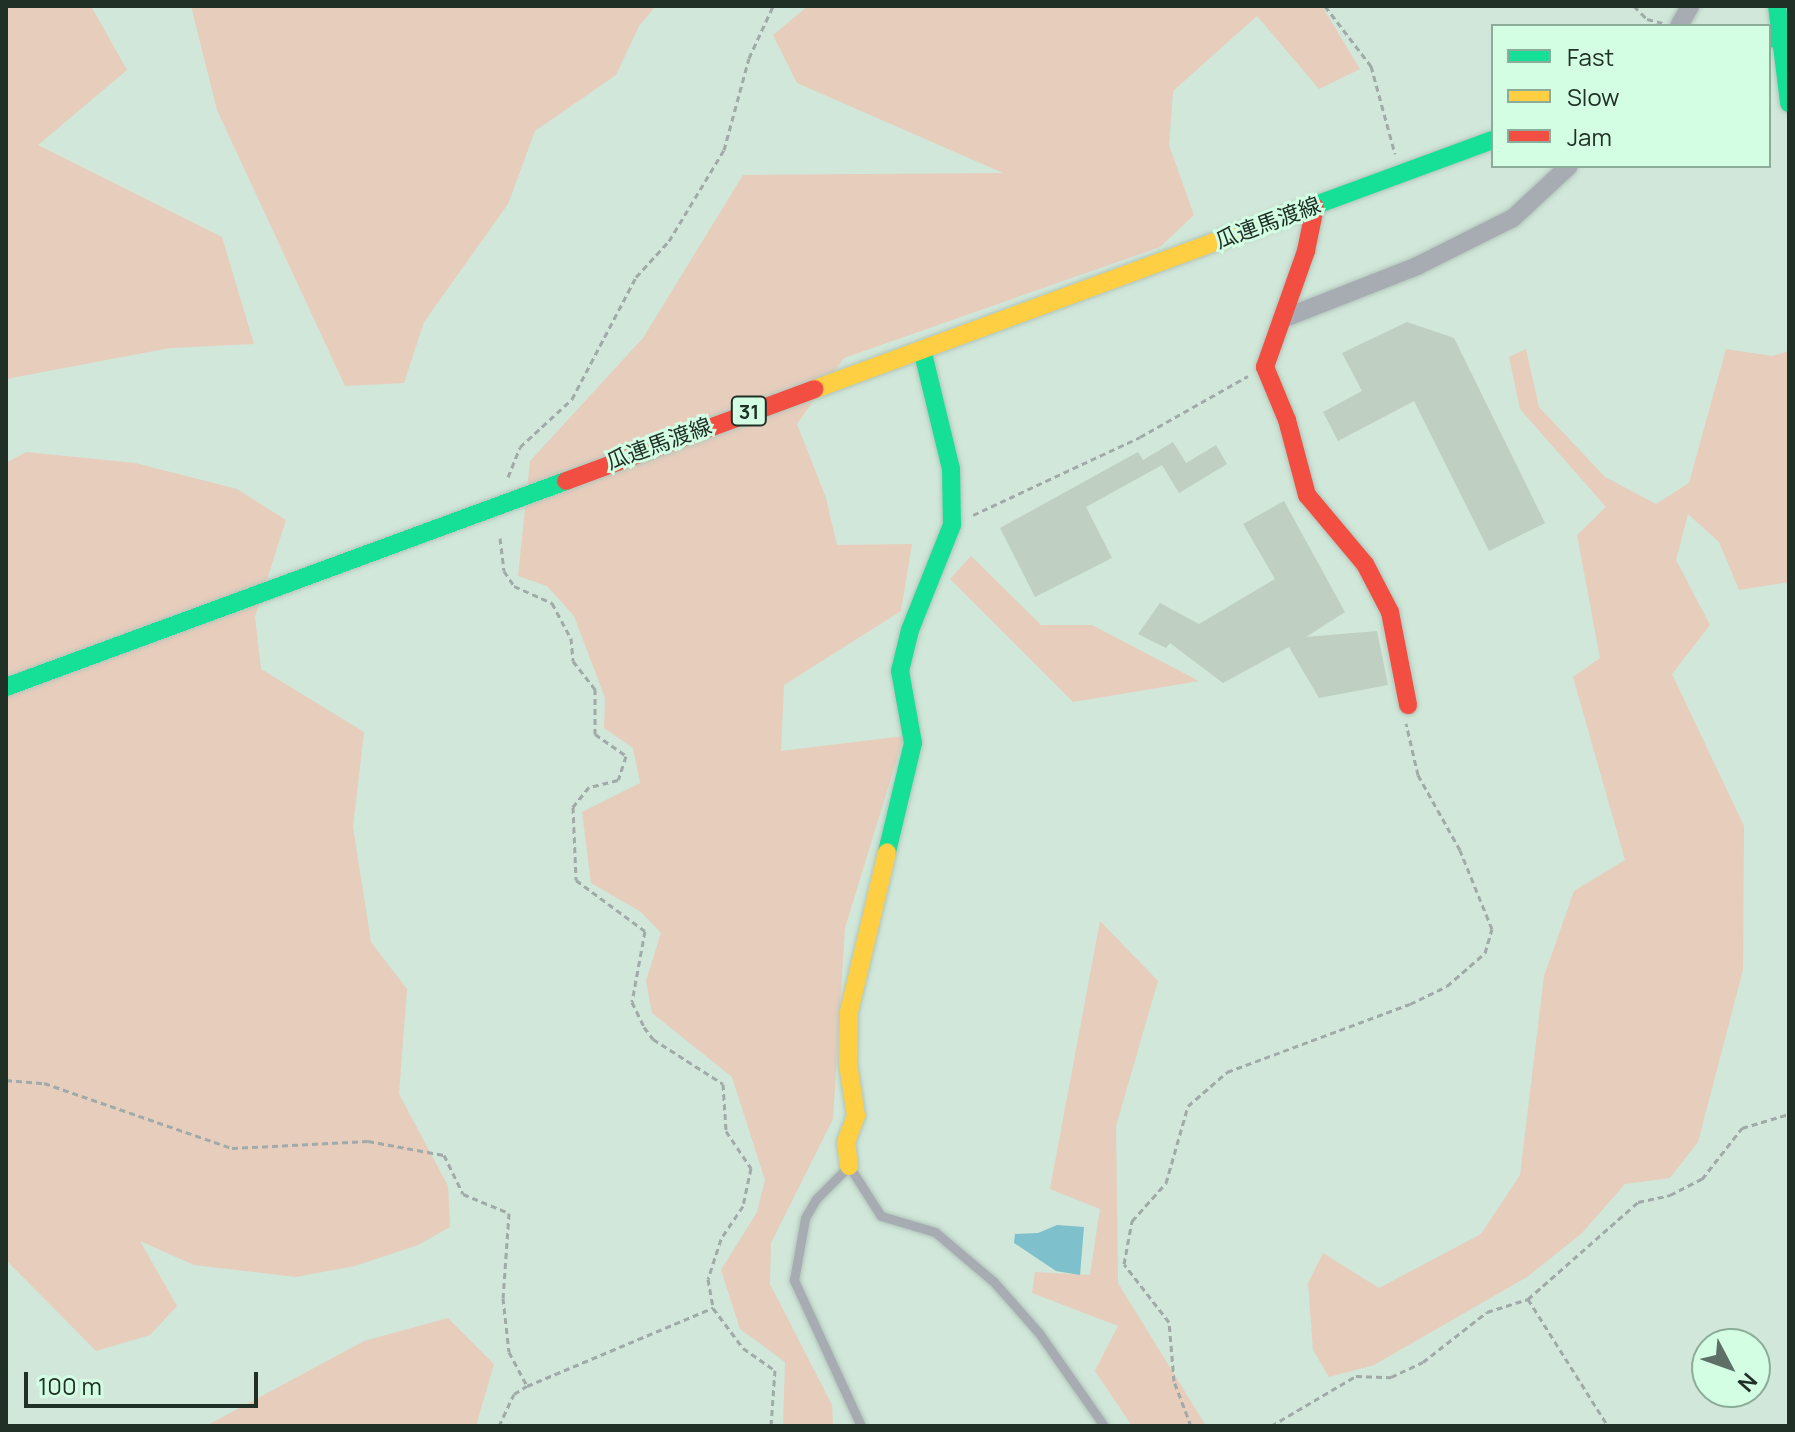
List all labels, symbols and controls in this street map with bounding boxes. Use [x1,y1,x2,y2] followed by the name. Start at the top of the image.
[1491,24,1771,168] legend
[1567,40,1614,73] text: Fast
[1567,80,1620,113] text: Slow
[1567,120,1612,153] text: Jam
[1212,192,1324,254] street label: 瓜連馬渡線
[729,395,769,427] road number: 31
[603,413,715,475] street label: 瓜連馬渡線
[1691,1328,1771,1408] north arrow
[28,1356,262,1406] scale bar
[1731,1367,1764,1398] text: N
[38,1369,102,1402] text: 100 m

